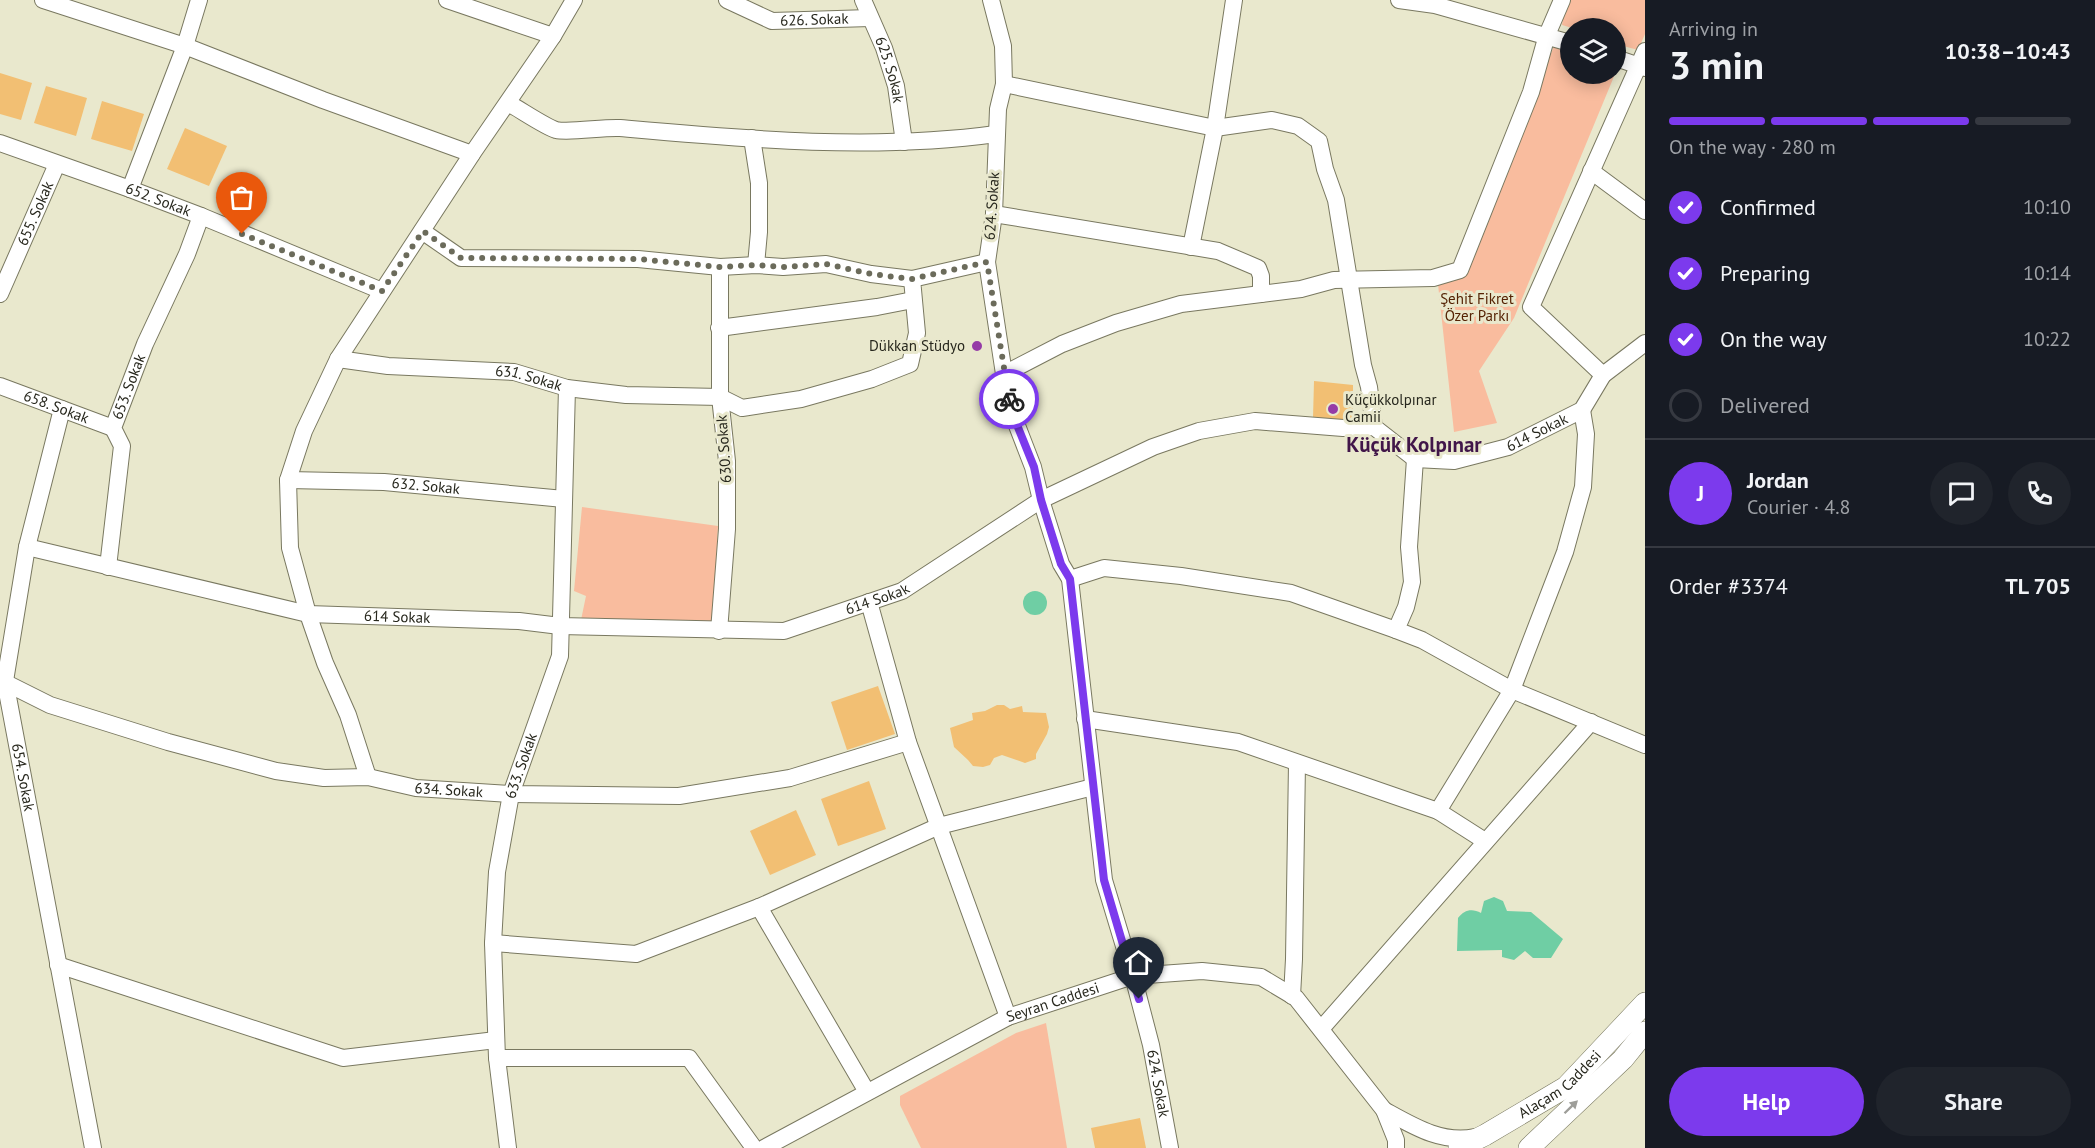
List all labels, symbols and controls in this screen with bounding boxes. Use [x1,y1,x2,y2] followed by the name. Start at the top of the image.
[780,9,850,30] street label: 626. Sokak
[1669,16,1758,42] text: Arriving in
[1560,18,1626,84] map controls
[1560,18,1626,84] button: layers
[871,33,908,105] street label: 625. Sokak
[1945,37,2071,65] text: 10:38–10:43
[1669,39,1764,90] text: 3 min
[1669,134,1836,160] text: On the way · 280 m
[980,170,1003,241] street label: 624. Sokak
[216,172,267,234] pin
[12,177,58,248] street label: 655. Sokak
[123,178,194,221] street label: 652. Sokak
[225,181,258,214] icon: bag
[1669,191,1702,224] icon: check
[1720,193,1816,221] text: Confirmed
[2023,194,2071,220] text: 10:10
[1669,257,1702,290] icon: check
[1720,259,1810,287] text: Preparing
[2023,260,2071,286] text: 10:14
[1440,289,1514,325] park label: Şehit Fikret Özer Parkı
[1669,323,1702,356] icon: check
[1720,325,1827,353] text: On the way
[2023,326,2071,352] text: 10:22
[869,336,965,355] place label: Dükkan Stüdyo
[970,339,984,353] marker: Dükkan Stüdyo
[107,351,150,422] street label: 653. Sokak
[495,361,565,395] street label: 631. Sokak
[979,369,1039,429] courier
[993,383,1026,416] icon: bike
[21,386,93,428] street label: 658. Sokak
[1345,390,1437,426] place label: Küçükkolpınar Camii
[1720,391,1810,419] text: Delivered
[1326,402,1340,416] marker: Küçükkolpınar Camii
[1503,408,1571,455] street label: 614 Sokak
[712,413,735,484] street label: 630. Sokak
[1346,431,1482,458] district label: Küçük Kolpınar
[1930,462,1993,525] button: chat
[2008,462,2071,525] button: phone
[1747,466,1809,494] text: Jordan
[391,473,462,498] street label: 632. Sokak
[1697,479,1704,507] text: J
[1747,494,1850,520] text: Courier · 4.8
[1669,572,1788,600] text: Order #3374
[2005,572,2071,600] text: TL 705
[843,578,914,619] street label: 614 Sokak
[364,606,431,627] street label: 614 Sokak
[500,729,541,800] street label: 633. Sokak
[8,742,39,813] street label: 654. Sokak
[414,778,484,801] street label: 634. Sokak
[1113,937,1164,999] pin
[1122,946,1155,979] icon: home
[1004,978,1102,1026] street label: Seyran Caddesi
[1515,1046,1605,1122] street label: Alaçam Caddesi
[1143,1048,1174,1120] street label: 624. Sokak
[1669,1067,1864,1136] button: Help
[1876,1067,2071,1136] button: Share
[1564,1101,1578,1115] one-way arrow

